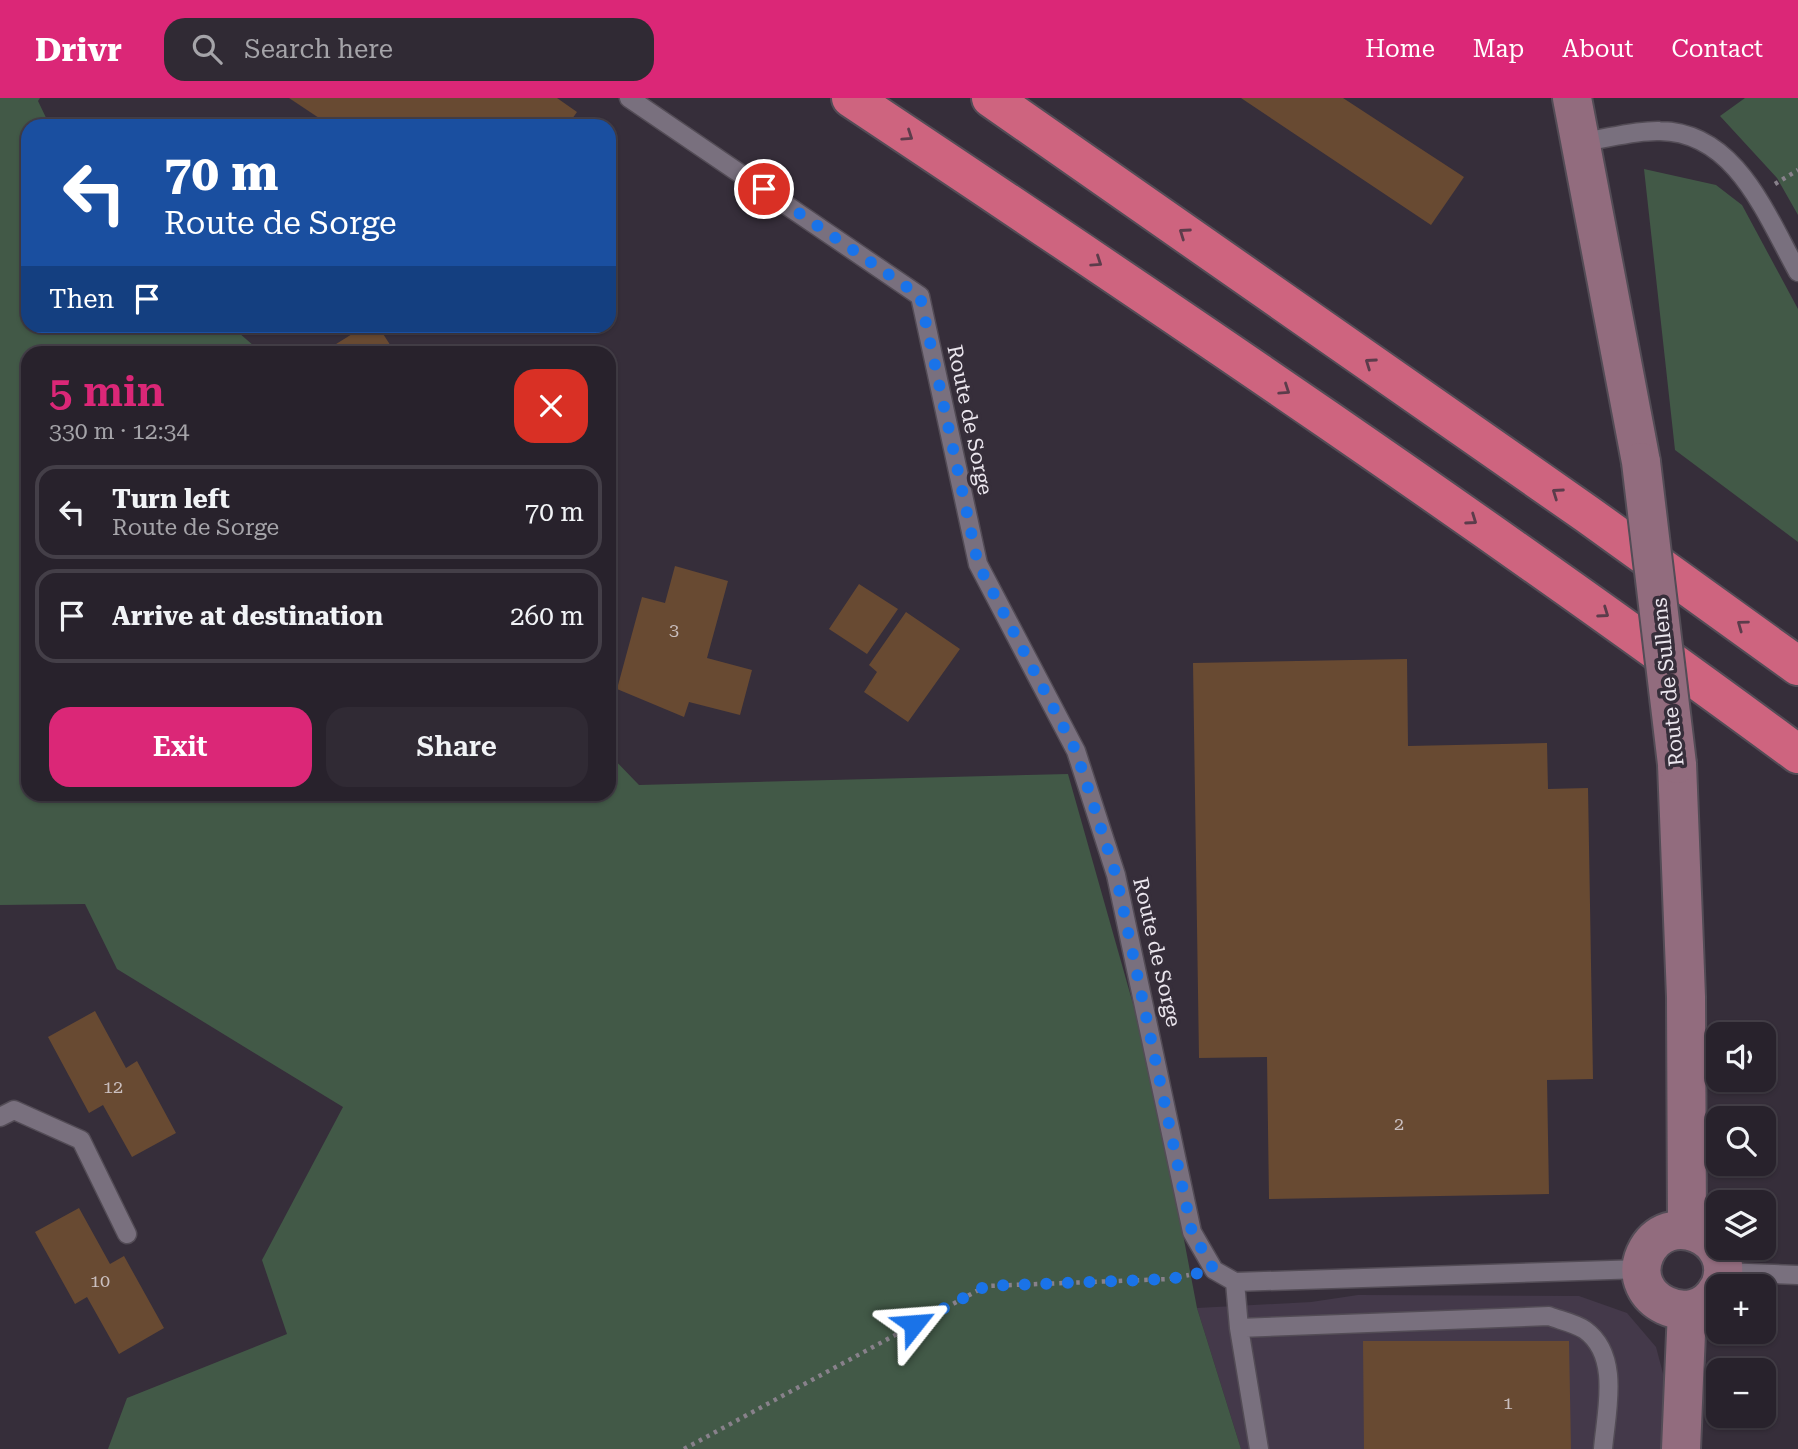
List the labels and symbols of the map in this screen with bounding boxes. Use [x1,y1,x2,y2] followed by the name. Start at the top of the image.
[900,128,913,140] one-way arrow
[734,159,794,219] pin
[1179,229,1192,241] one-way arrow
[1089,254,1102,266] one-way arrow
[942,343,998,497] street label: Route de Sorge
[1365,359,1378,371] one-way arrow
[1277,382,1290,394] one-way arrow
[1552,489,1565,501] one-way arrow
[1464,512,1477,524] one-way arrow
[1647,597,1689,767] street label: Route de Sullens
[1596,604,1609,617] one-way arrow
[669,619,679,640] house number: 3
[1737,621,1750,634] one-way arrow
[1128,875,1186,1029] street label: Route de Sorge
[103,1076,123,1097] house number: 12
[1394,1113,1404,1134] house number: 2
[90,1270,110,1291] house number: 10
[877,1287,951,1361] position arrow
[1503,1392,1513,1413] house number: 1

